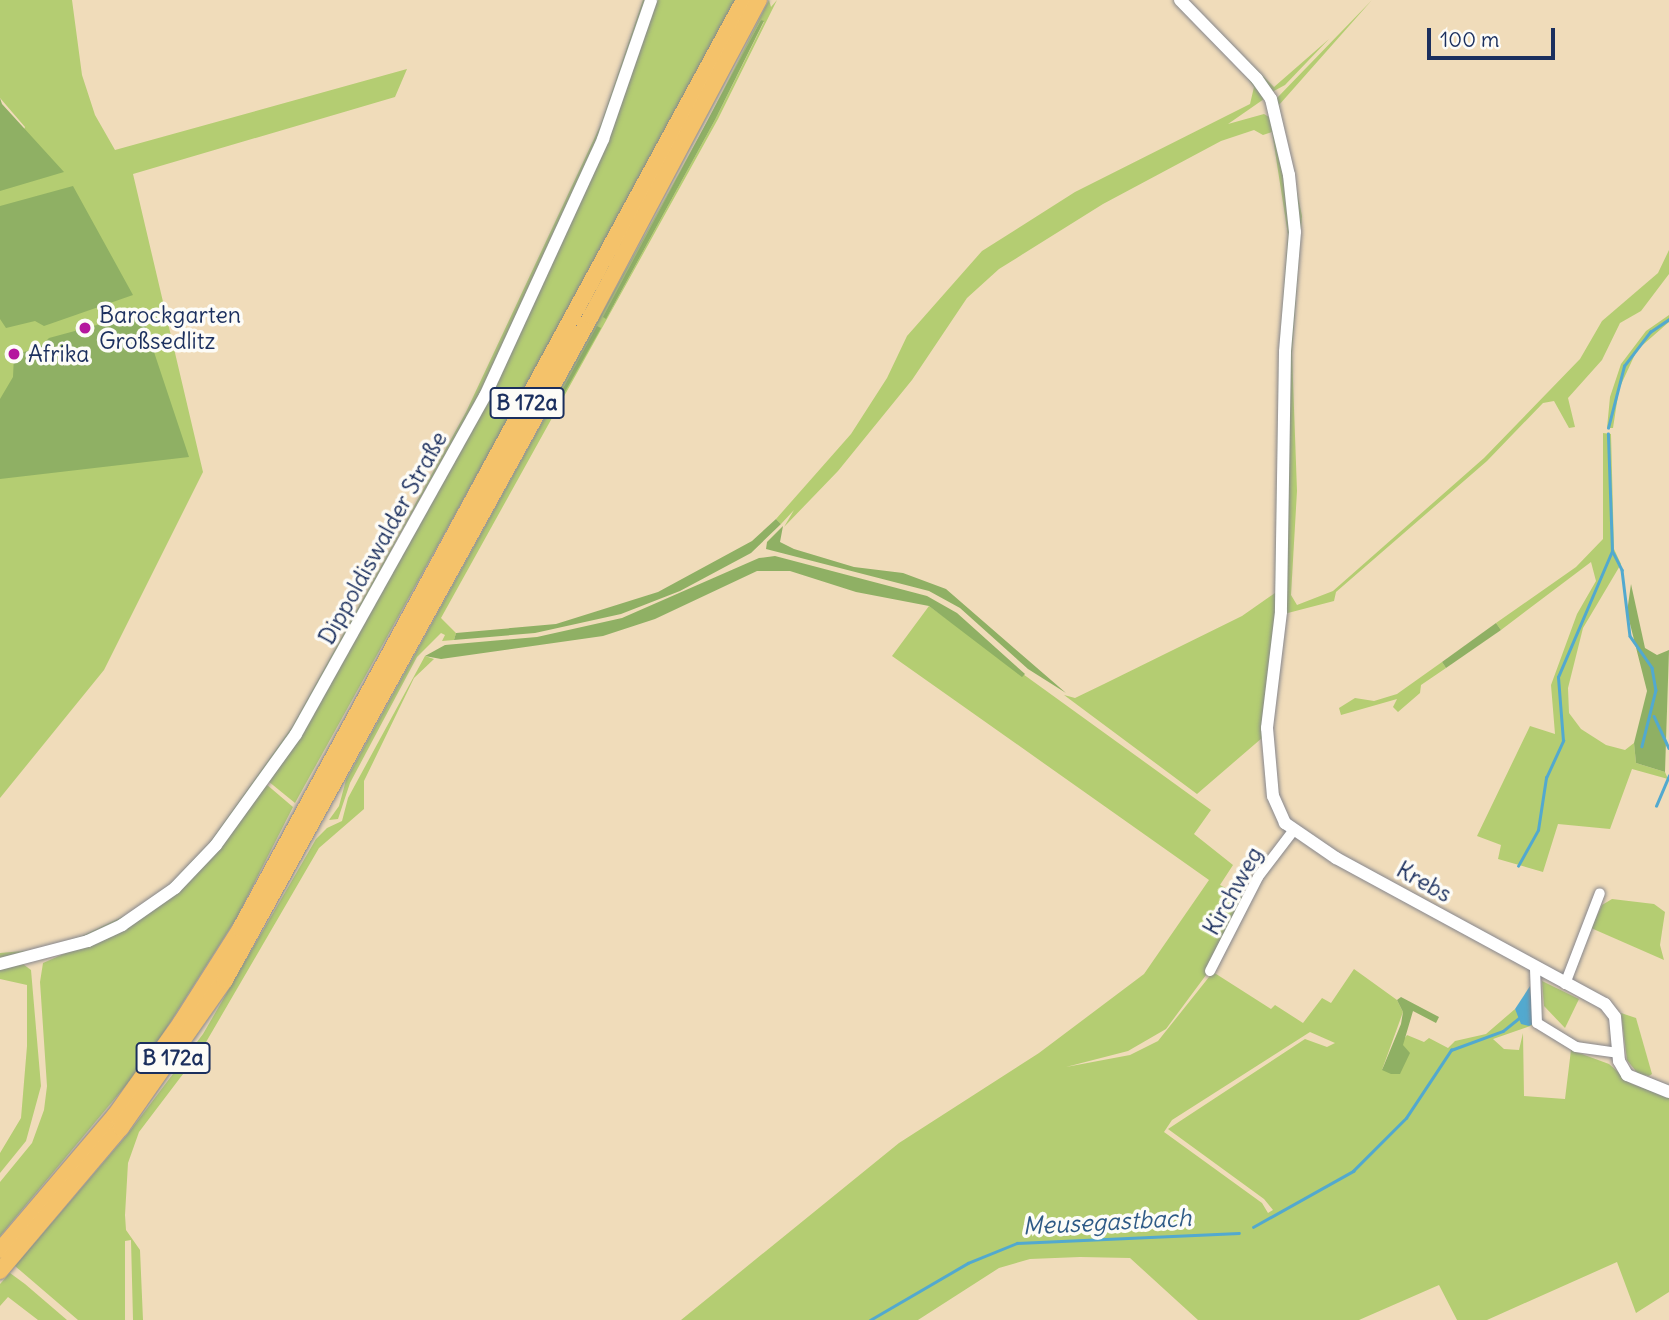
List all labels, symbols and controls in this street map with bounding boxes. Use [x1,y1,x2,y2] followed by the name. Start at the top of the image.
[1431,14,1559,58] scale bar
[1440,26,1499,53] text: 100 m
[99,301,241,355] place label: Barockgarten Großsedlitz
[77,320,93,336] marker: Barockgarten Großsedlitz
[28,340,89,368] place label: Afrika
[6,346,22,362] marker: Afrika
[489,386,566,420] road number: B 172a
[313,427,453,649] street label: Dippoldiswalder Straße
[1197,842,1269,940] street label: Kirchweg
[1392,856,1456,908] street label: Krebs
[134,1040,212,1076] road number: B 172a
[1022,1203,1192,1241] water label: Meusegastbach

